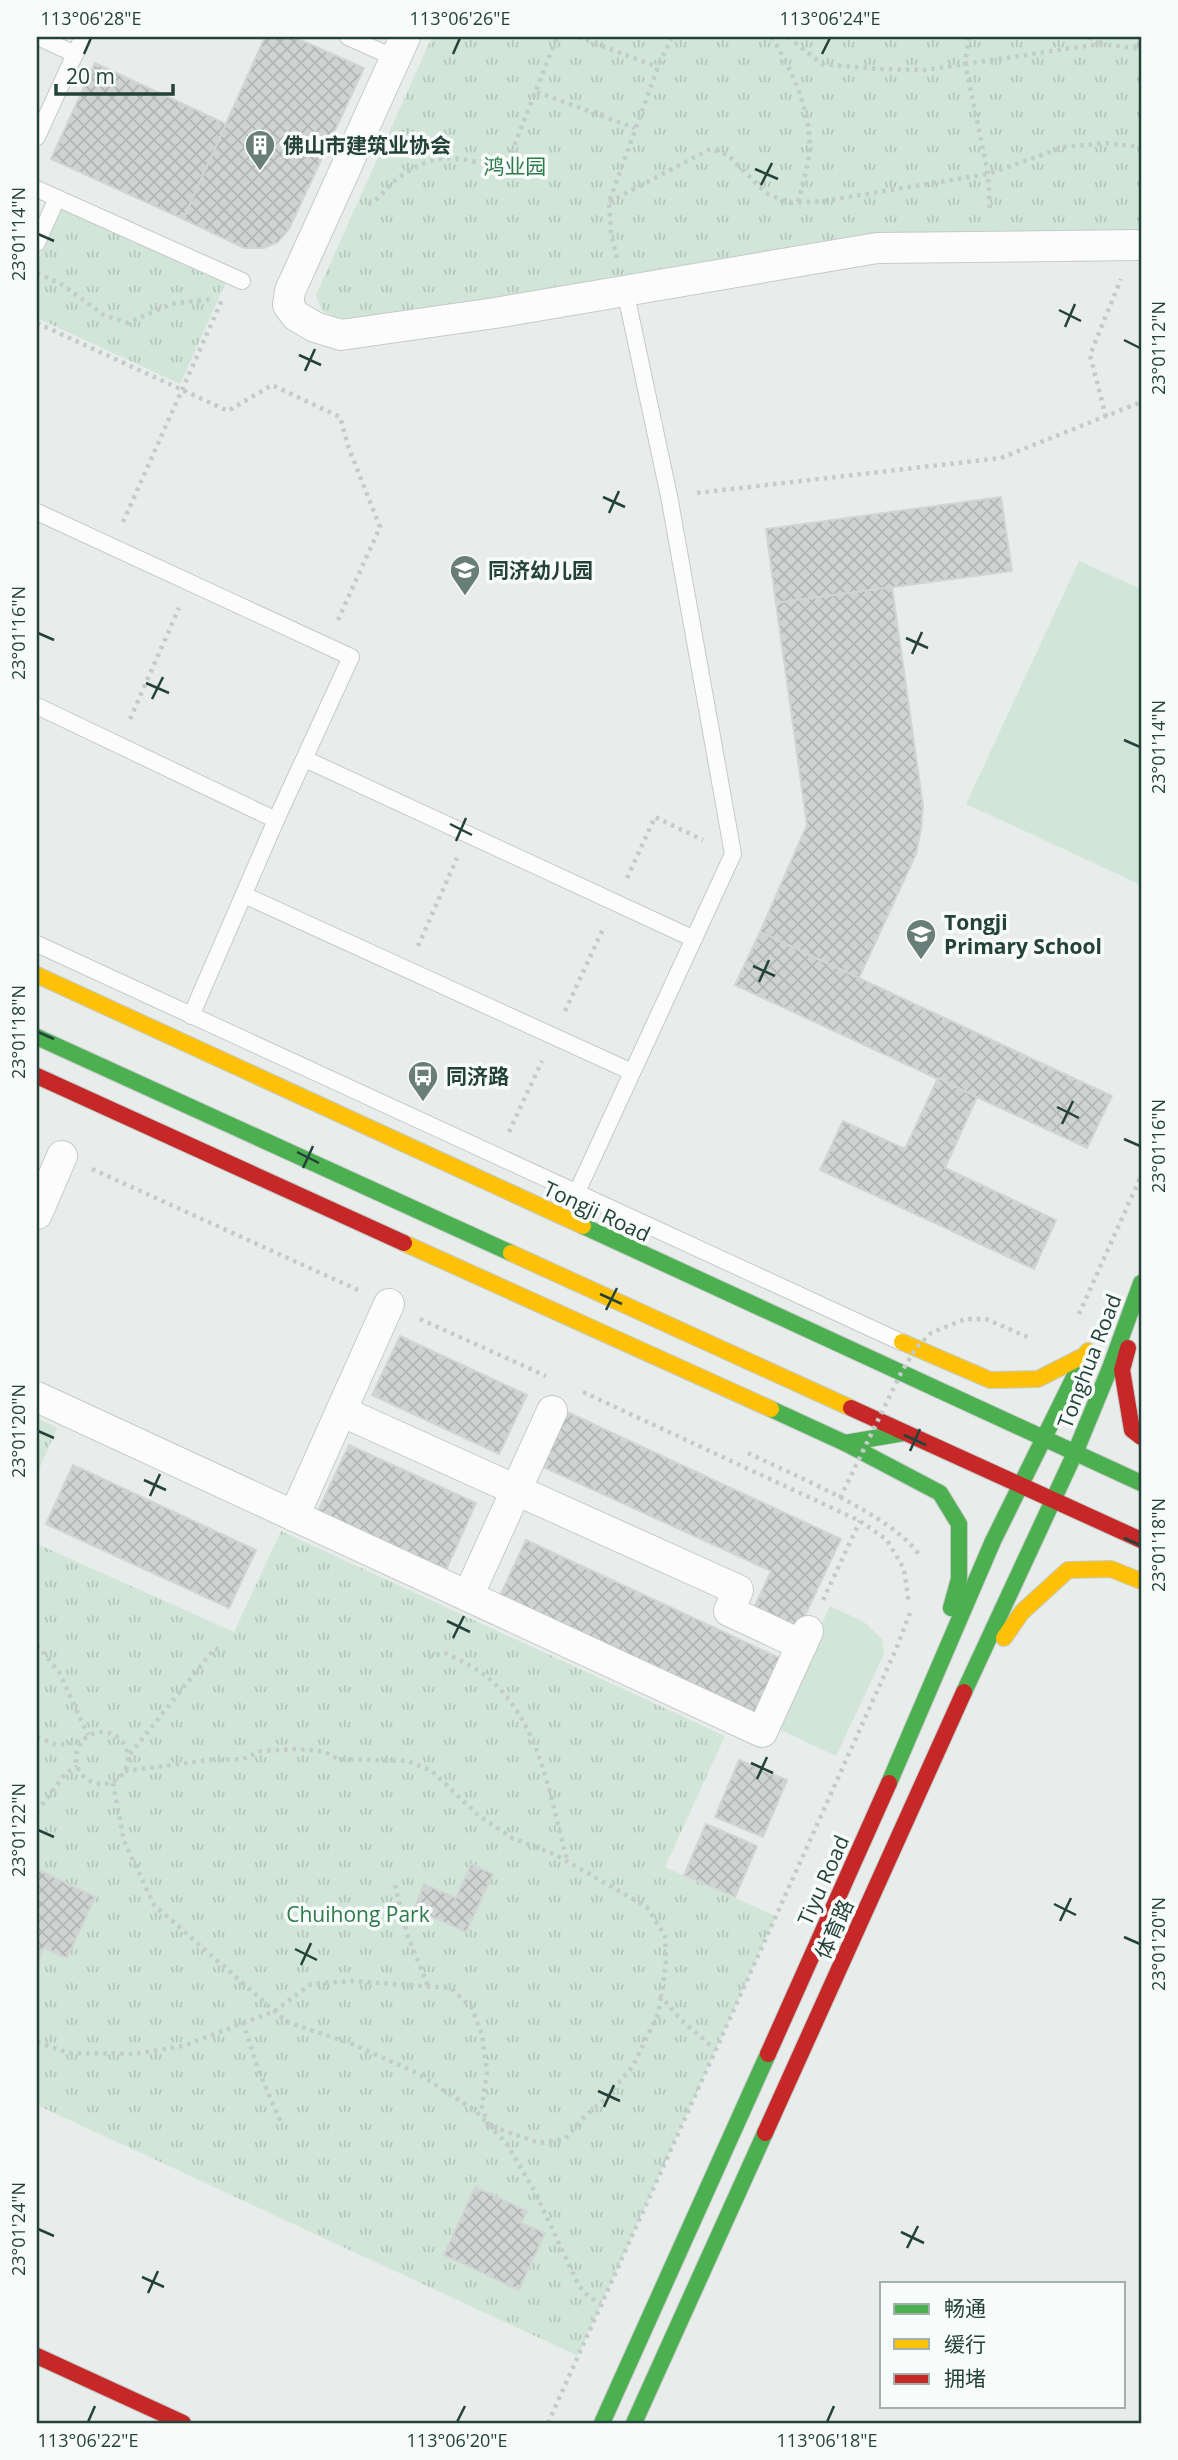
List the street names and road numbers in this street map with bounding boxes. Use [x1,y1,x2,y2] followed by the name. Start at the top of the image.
[539,1174,655,1248] street label: Tongji Road
[1051,1290,1127,1432] street label: Tonghua Road
[791,1831,855,1929] street label: Tiyu Road
[808,1895,860,1963] street label: 体育路

